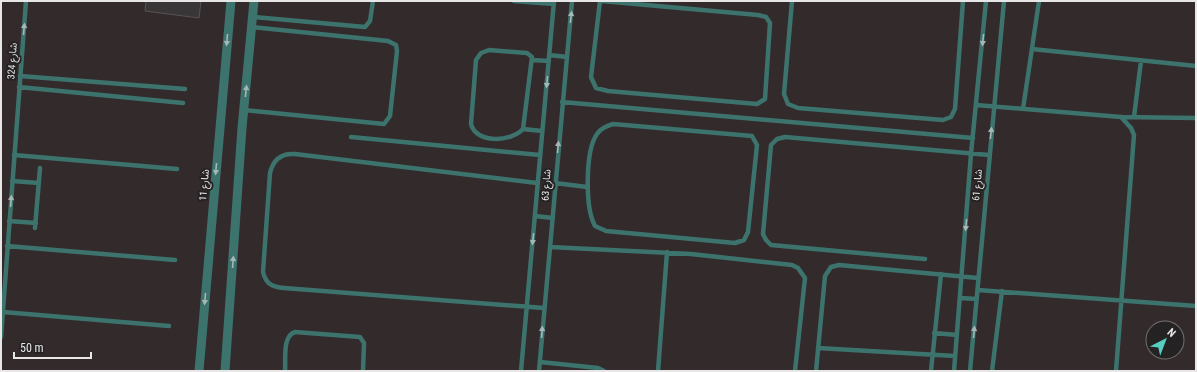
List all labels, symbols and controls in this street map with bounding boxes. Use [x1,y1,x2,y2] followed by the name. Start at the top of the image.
[567,11,574,23] one-way arrow
[20,23,27,35] one-way arrow
[224,34,231,46] one-way arrow
[979,34,986,46] one-way arrow
[5,42,21,80] street label: شارع 324
[543,76,550,88] one-way arrow
[242,85,249,97] one-way arrow
[988,127,995,139] one-way arrow
[555,141,562,153] one-way arrow
[213,163,220,175] one-way arrow
[197,169,213,201] street label: شارع 11
[539,169,555,201] street label: شارع 63
[970,169,986,201] street label: شارع 61
[7,195,14,207] one-way arrow
[962,219,969,231] one-way arrow
[529,233,536,245] one-way arrow
[230,256,237,268] one-way arrow
[202,293,208,305] one-way arrow
[1145,320,1185,360] north arrow
[539,326,546,338] one-way arrow
[970,326,977,338] one-way arrow
[1164,326,1178,340] text: N
[14,334,91,360] scale bar
[20,341,44,355] text: 50 m

